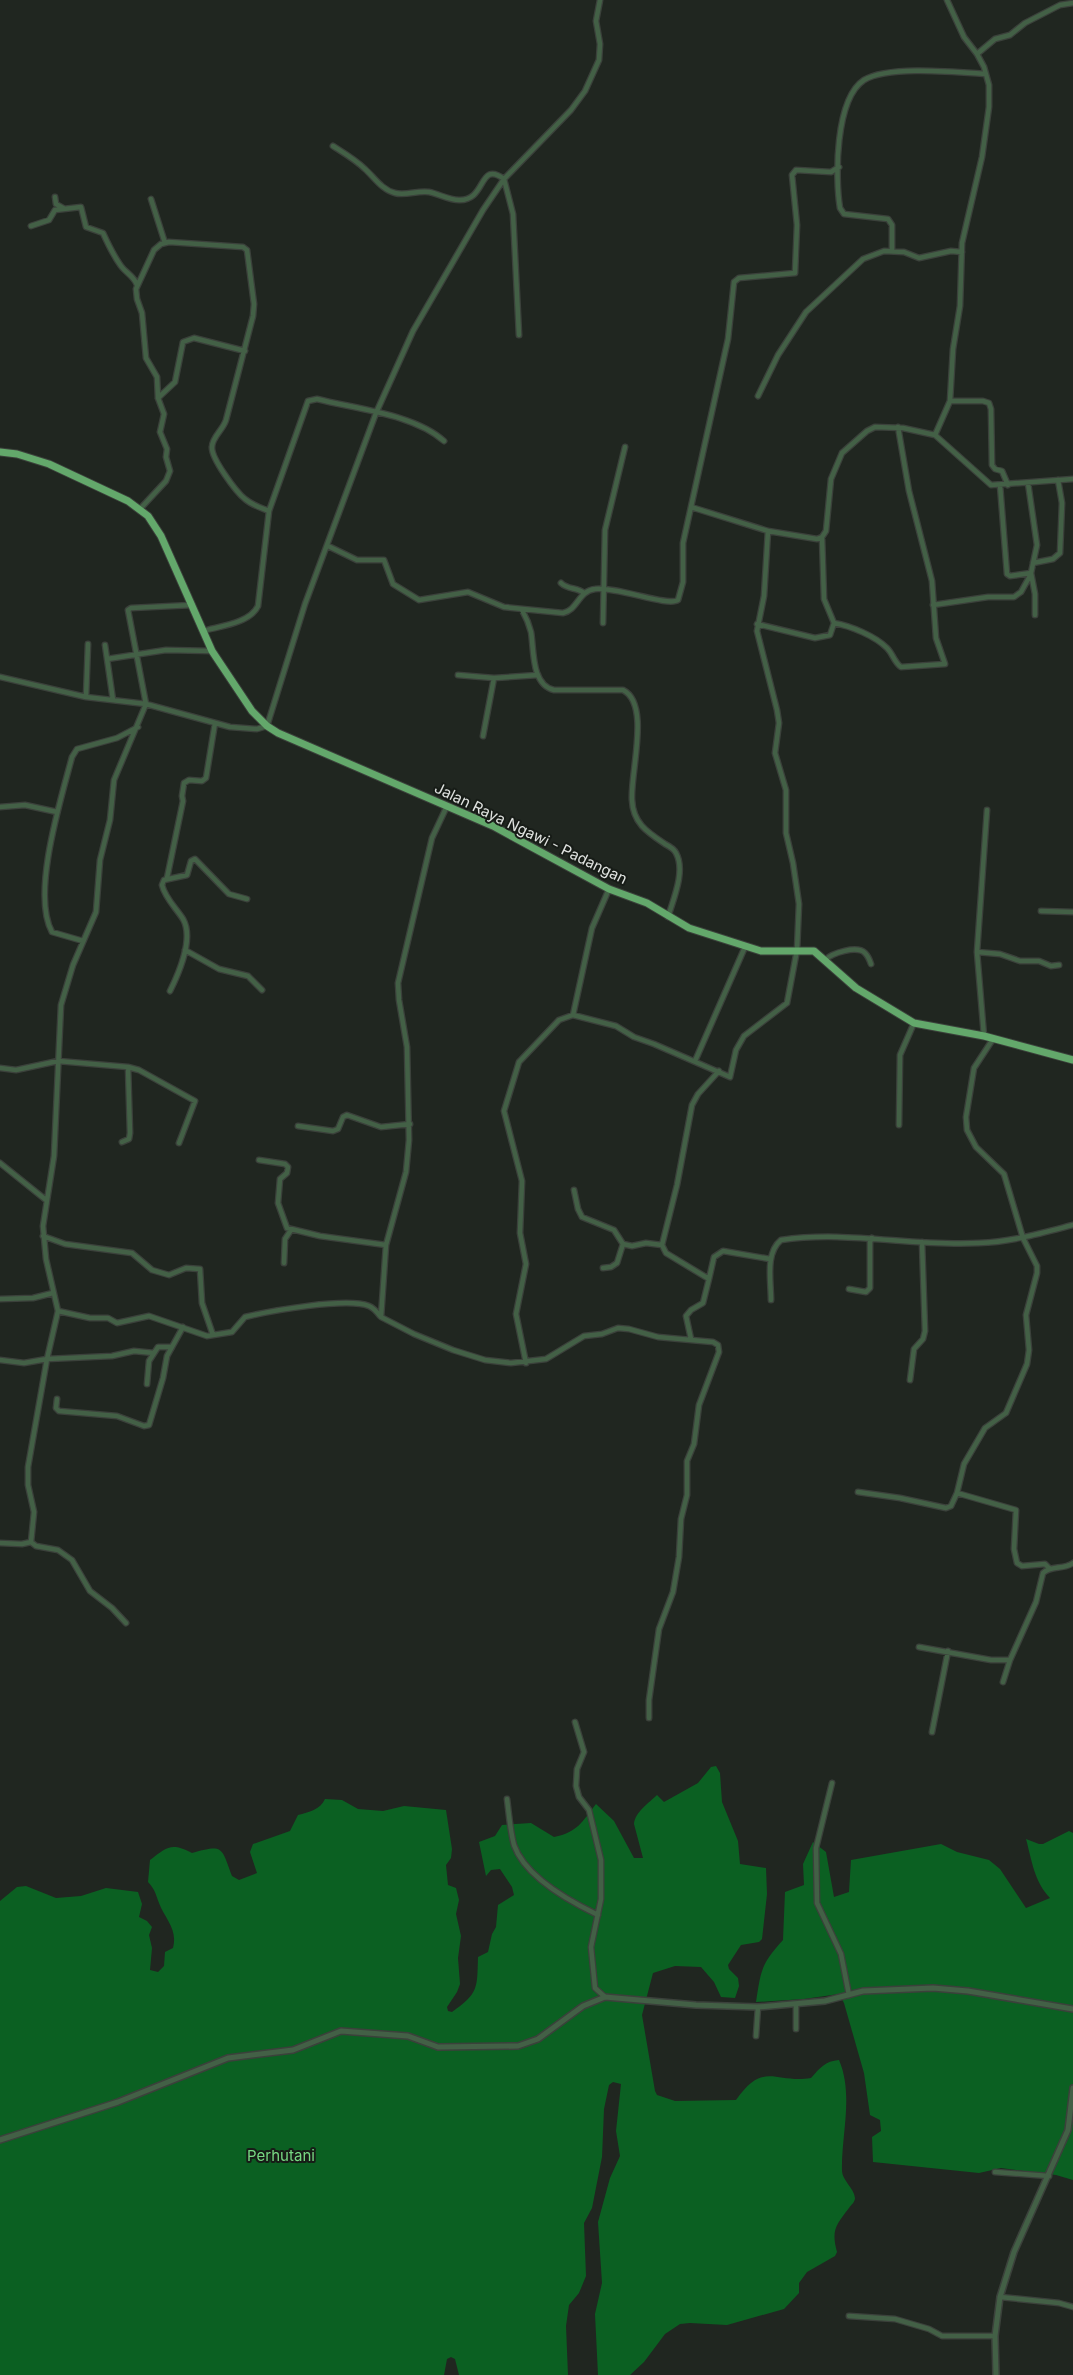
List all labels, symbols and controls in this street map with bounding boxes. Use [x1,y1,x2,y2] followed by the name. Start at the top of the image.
[432,778,630,888] street label: Jalan Raya Ngawi - Padangan
[247,2146,315,2165] park label: Perhutani

